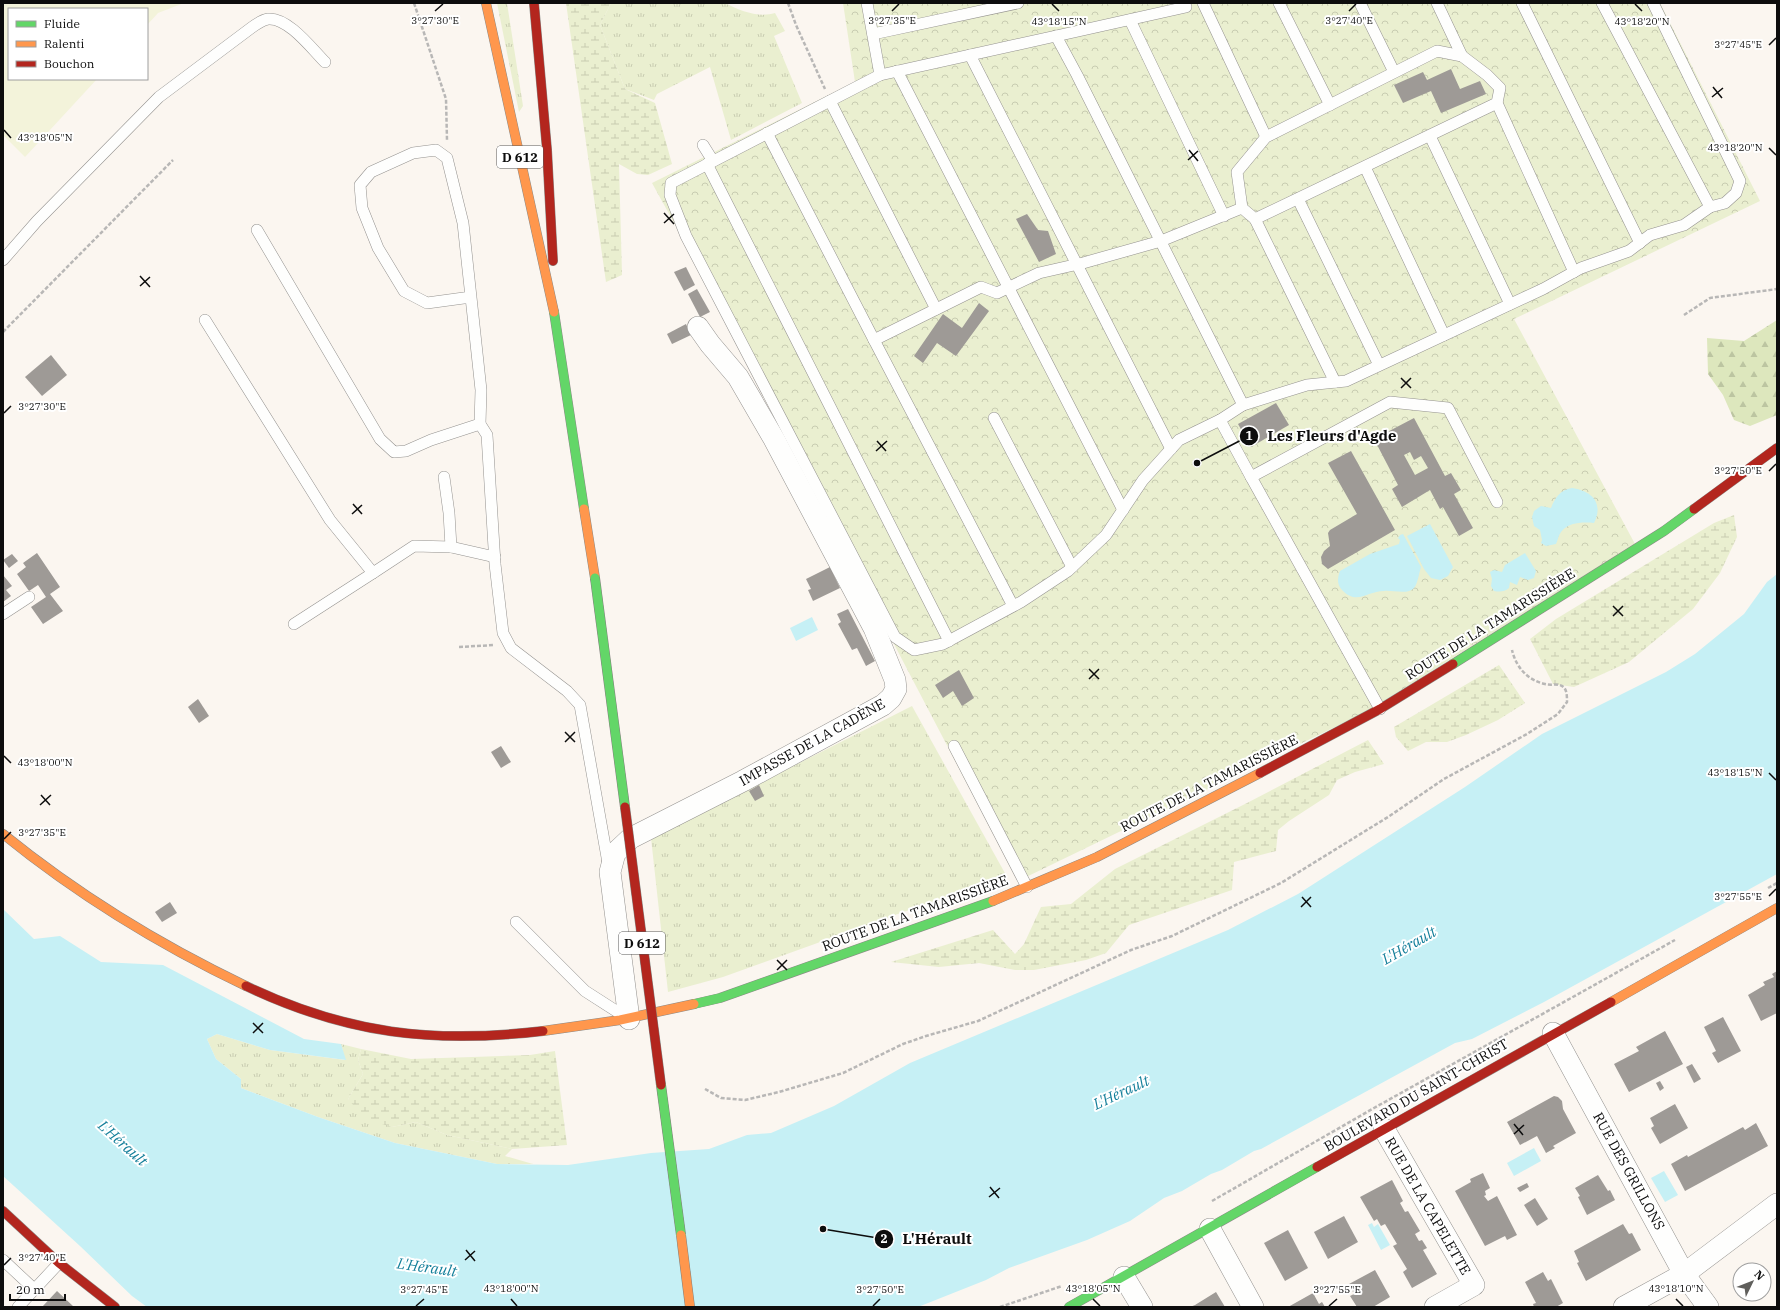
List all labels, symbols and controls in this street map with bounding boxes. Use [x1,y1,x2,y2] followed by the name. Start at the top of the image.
[8,8,148,80] legend
[411,14,459,27] text: 3°27'30"E
[868,14,916,27] text: 3°27'35"E
[1325,14,1373,27] text: 3°27'40"E
[1032,15,1087,28] text: 43°18'15"N
[1615,15,1670,28] text: 43°18'20"N
[44,16,80,31] text: Fluide
[44,36,85,51] text: Ralenti
[1714,38,1762,51] text: 3°27'45"E
[44,56,95,71] text: Bouchon
[18,131,73,144] text: 43°18'05"N
[1708,141,1763,154] text: 43°18'20"N
[497,146,543,168] road number: D 612
[18,400,66,413] text: 3°27'30"E
[1239,422,1405,449] callout: Les Fleurs d'Agde
[1267,426,1397,445] text: Les Fleurs d'Agde
[1245,428,1253,443] text: 1
[1714,464,1762,477] text: 3°27'50"E
[1401,563,1578,684] street label: ROUTE DE LA TAMARISSIÈRE
[735,693,888,790] street label: IMPASSE DE LA CADÈNE
[1117,729,1301,836] street label: ROUTE DE LA TAMARISSIÈRE
[18,756,73,769] text: 43°18'00"N
[1708,766,1763,779] text: 43°18'15"N
[18,826,66,839] text: 3°27'35"E
[819,870,1011,955] street label: ROUTE DE LA TAMARISSIÈRE
[1714,890,1762,903] text: 3°27'55"E
[1377,921,1440,969] water label: L'Hérault
[619,932,665,954] road number: D 612
[1320,1035,1512,1155] street label: BOULEVARD DU SAINT-CHRIST
[1089,1070,1153,1114] water label: L'Hérault
[1589,1109,1669,1233] street label: RUE DES GRILLONS
[94,1115,152,1171] water label: L'Hérault
[1381,1134,1475,1278] street label: RUE DE LA CAPELETTE
[874,1226,979,1253] callout: L'Hérault
[902,1229,972,1248] text: L'Hérault
[880,1231,888,1246] text: 2
[18,1251,66,1264] text: 3°27'40"E
[395,1253,459,1281] water label: L'Hérault
[1732,1262,1772,1302] north arrow
[1751,1267,1768,1283] text: N
[10,1276,65,1302] scale bar
[16,1282,45,1297] text: 20 m
[484,1282,539,1295] text: 43°18'00"N
[1066,1282,1121,1295] text: 43°18'05"N
[1649,1282,1704,1295] text: 43°18'10"N
[400,1283,448,1296] text: 3°27'45"E
[856,1283,904,1296] text: 3°27'50"E
[1313,1283,1361,1296] text: 3°27'55"E

